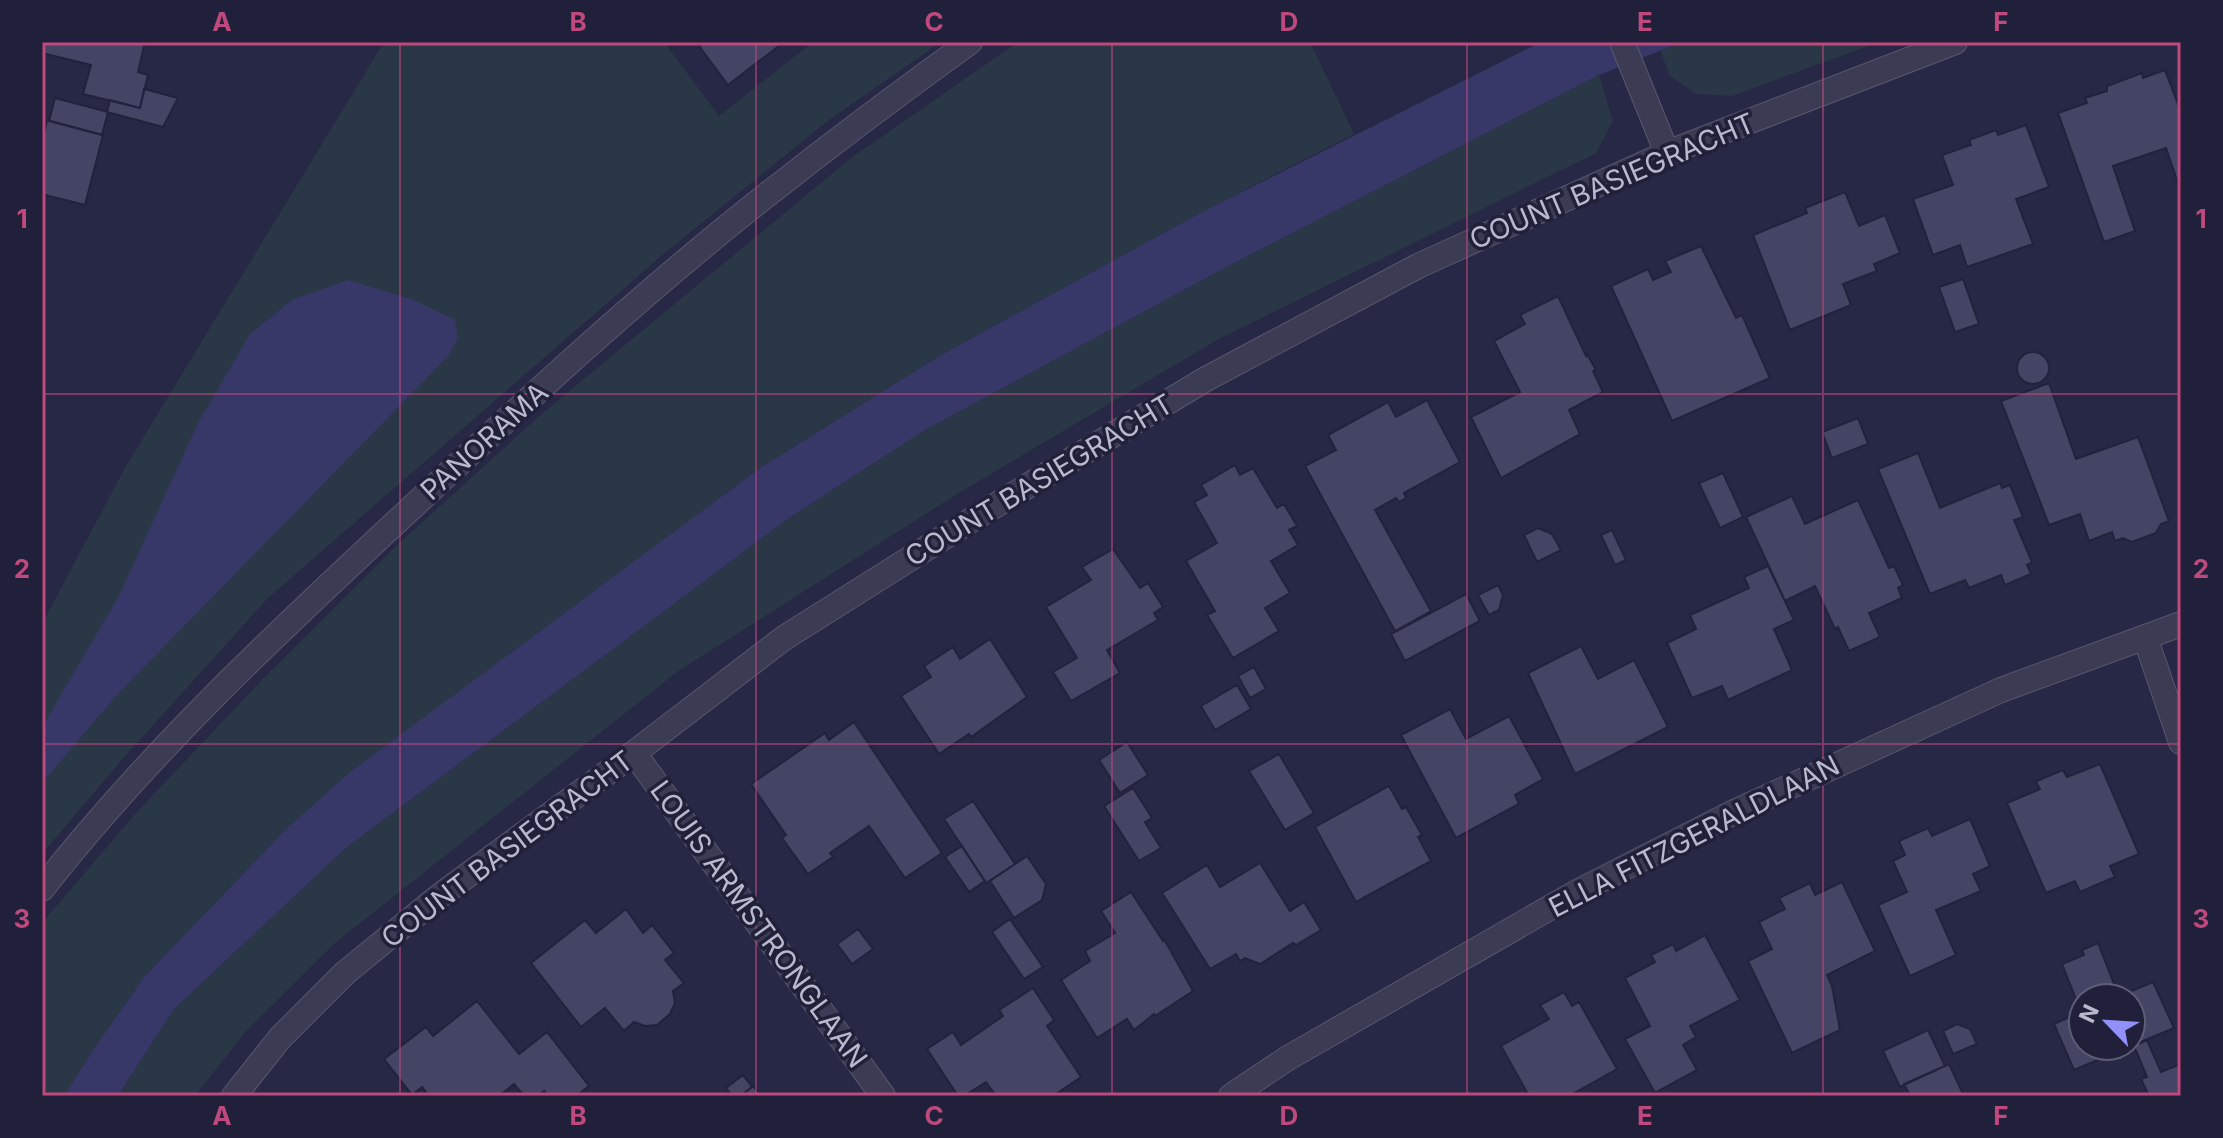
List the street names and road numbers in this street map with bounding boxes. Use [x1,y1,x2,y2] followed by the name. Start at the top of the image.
[1464,106,1760,256] street label: COUNT BASIEGRACHT
[413,375,555,507] street label: PANORAMA
[899,387,1179,573] street label: COUNT BASIEGRACHT
[374,743,640,955] street label: COUNT BASIEGRACHT
[1543,748,1845,924] street label: ELLA FITZGERALDLAAN
[643,774,875,1074] street label: LOUIS ARMSTRONGLAAN

